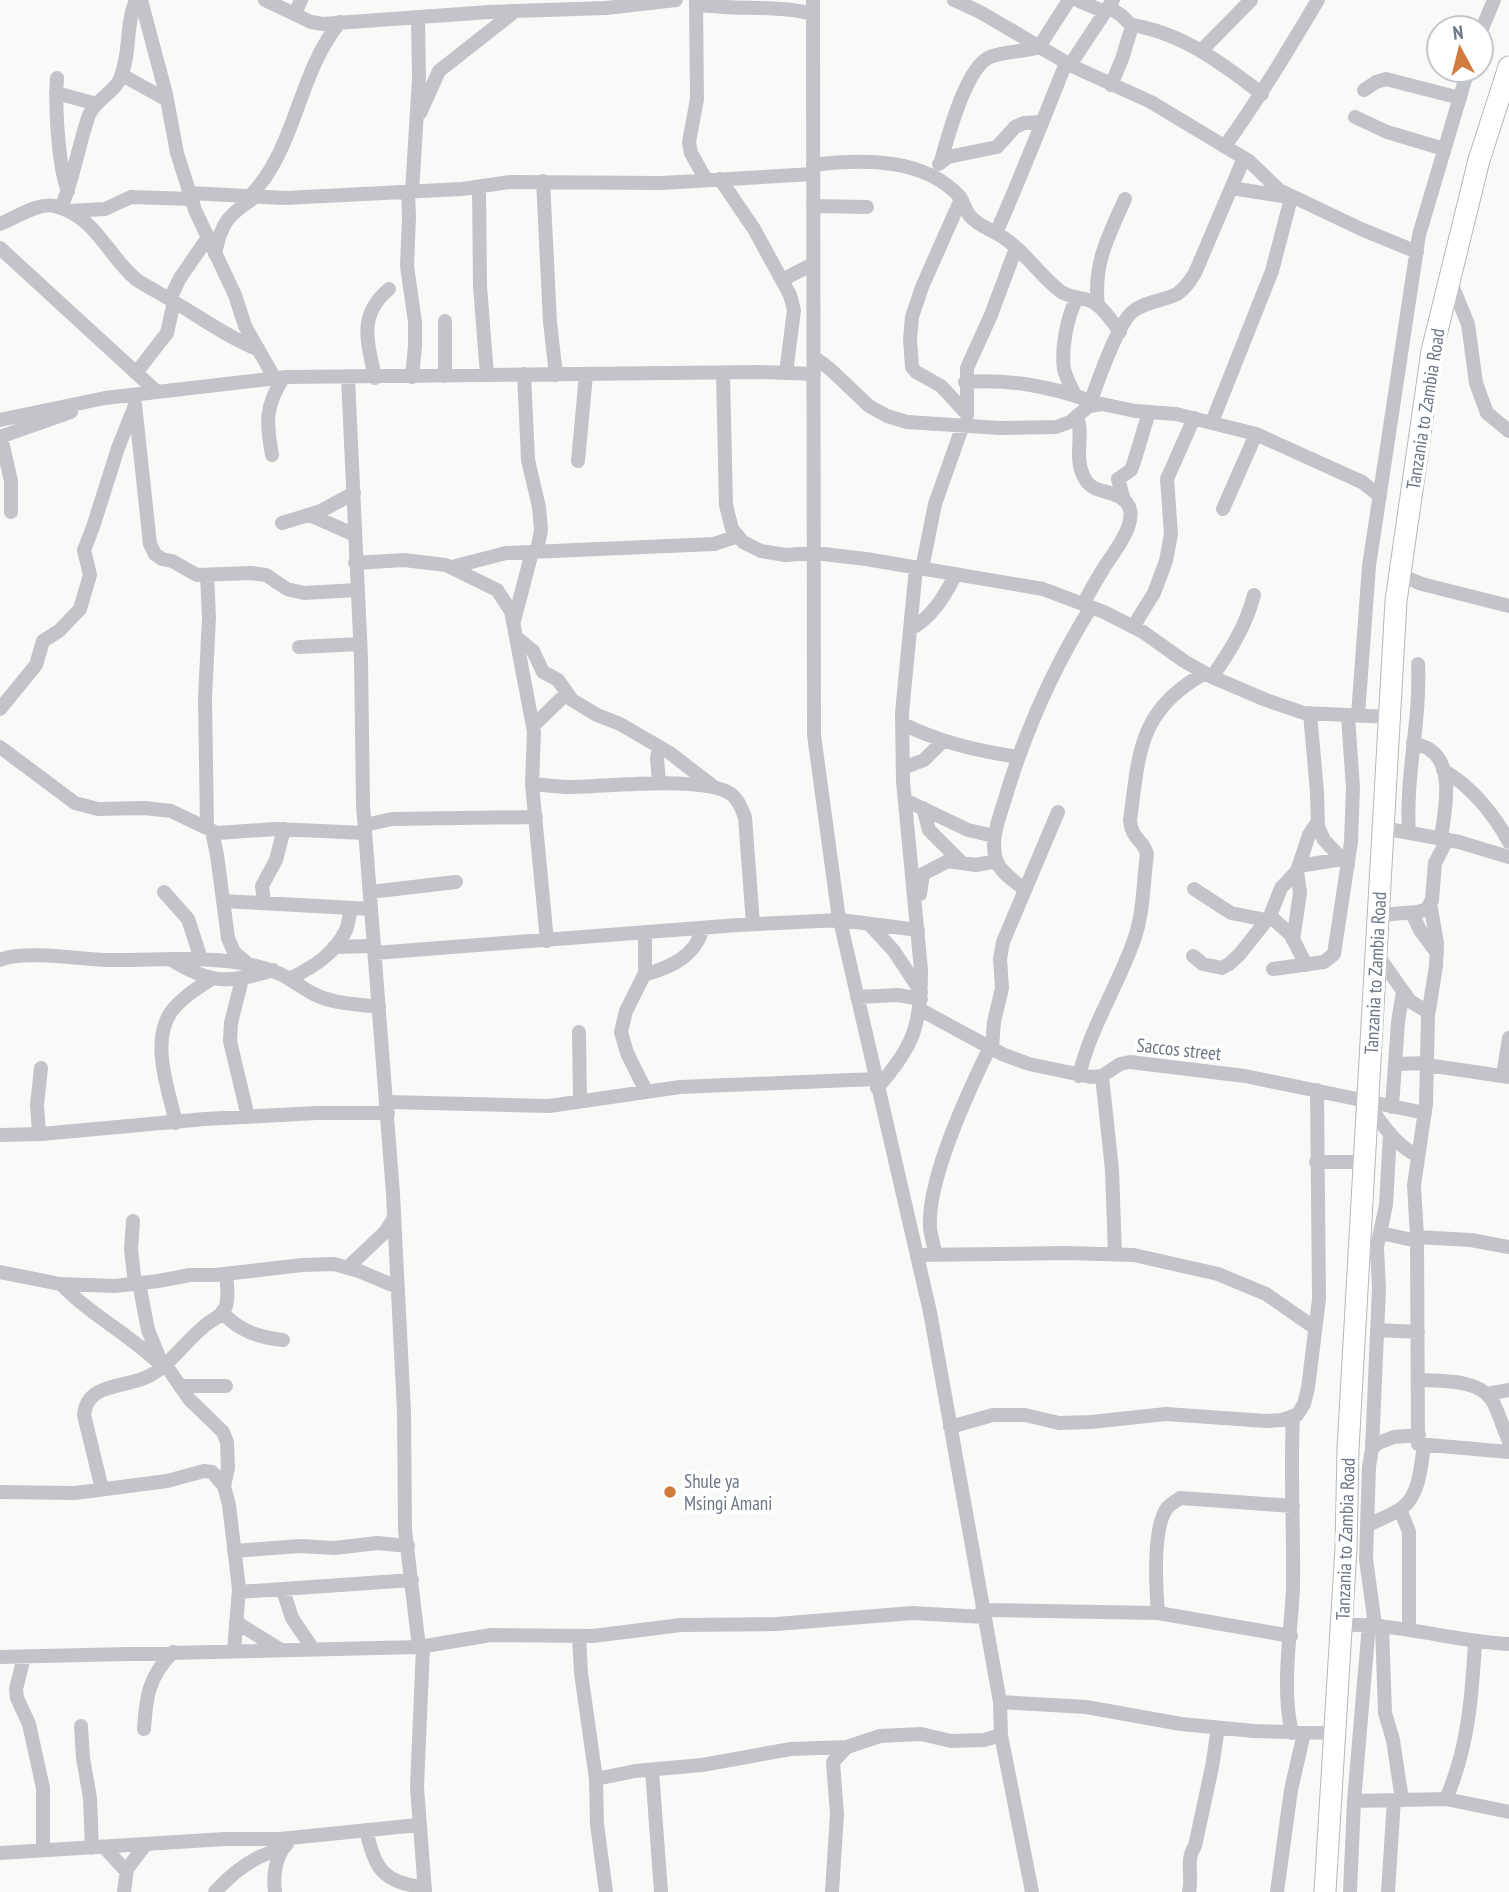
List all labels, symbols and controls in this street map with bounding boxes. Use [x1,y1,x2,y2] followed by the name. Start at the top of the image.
[1425,14,1495,84] north arrow
[1451,20,1464,45] text: N
[1400,327,1450,491] street label: Tanzania to Zambia Road
[1359,891,1391,1055] street label: Tanzania to Zambia Road
[1136,1033,1223,1065] street label: Saccos street
[1330,1457,1360,1621] street label: Tanzania to Zambia Road
[684,1469,772,1515] place label: Shule ya Msingi Amani
[662,1484,678,1500] marker: Shule ya Msingi Amani

